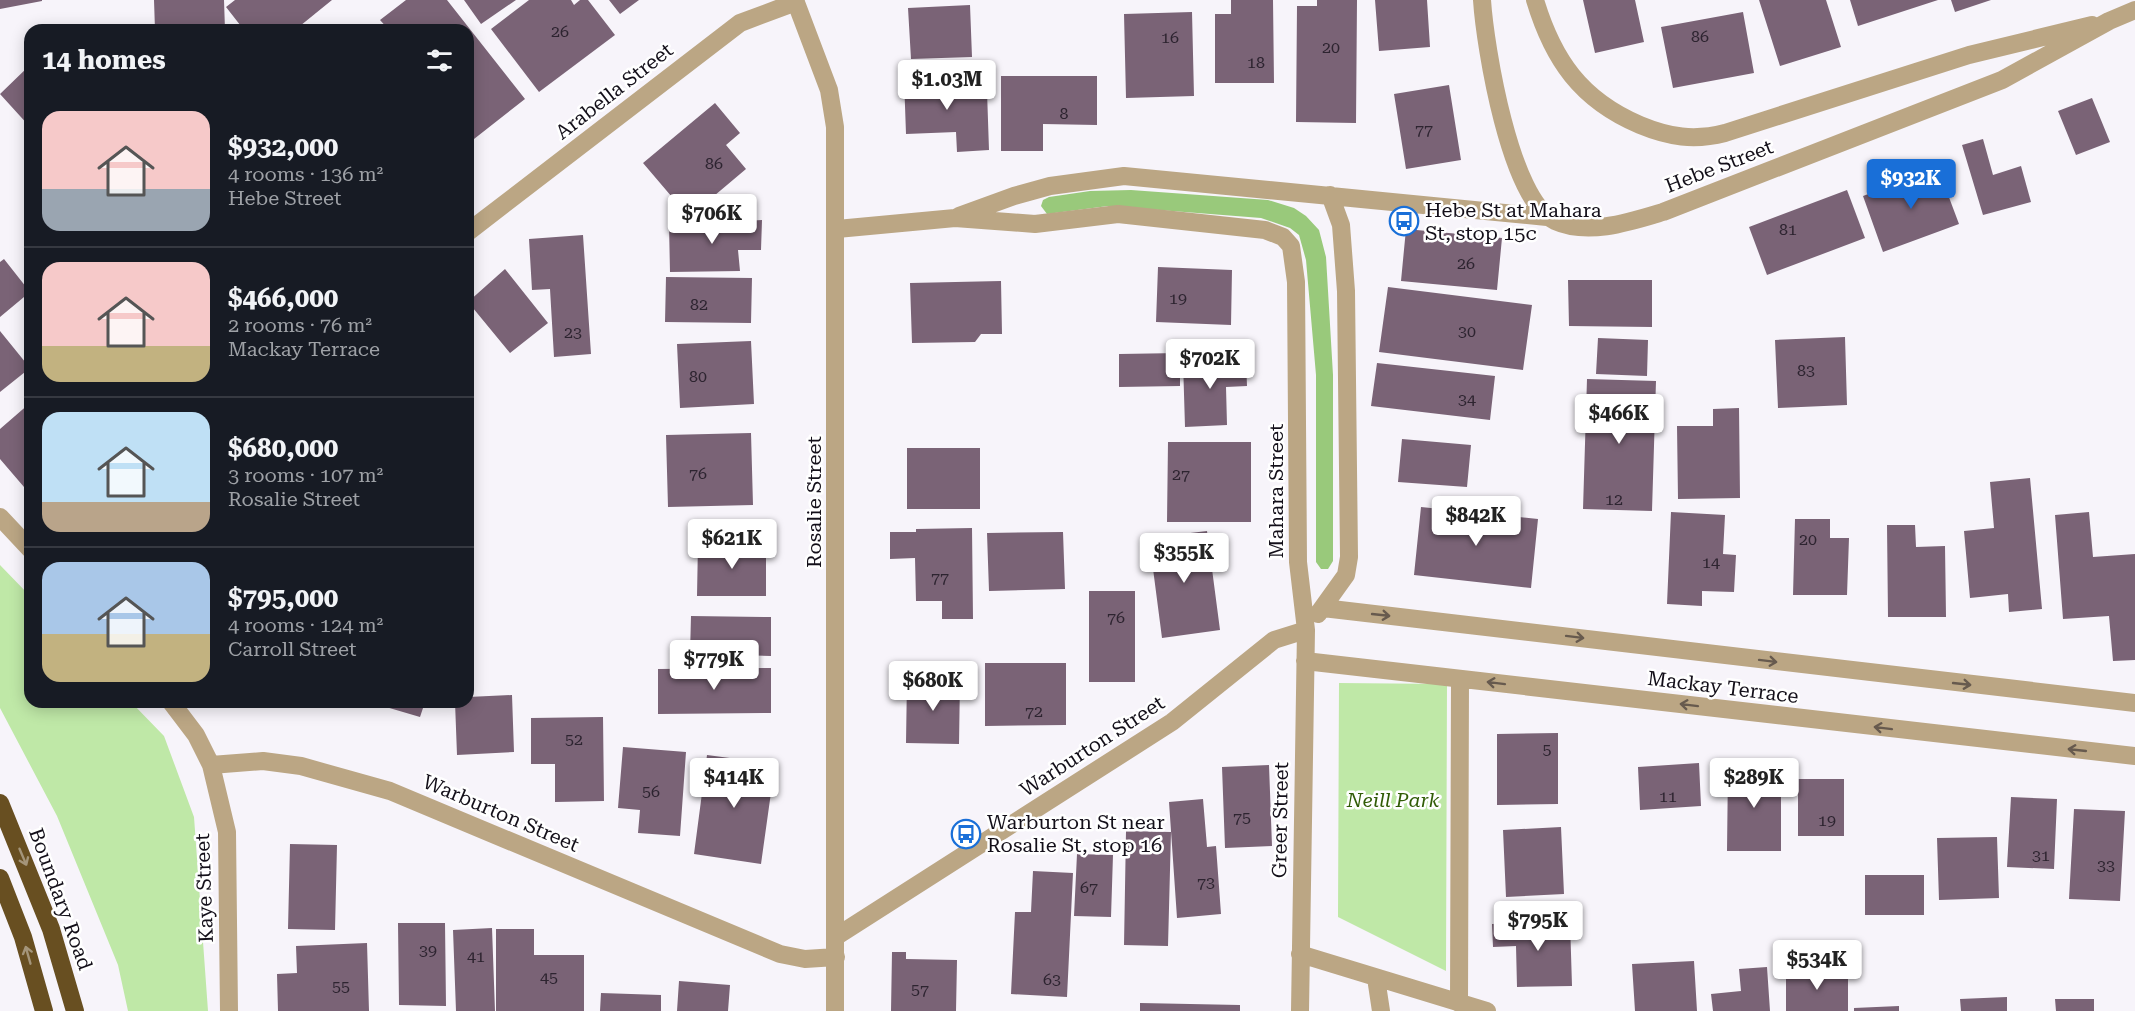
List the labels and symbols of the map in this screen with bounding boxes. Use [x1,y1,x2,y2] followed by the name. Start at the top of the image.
[551,22,569,41] house number: 26
[1691,27,1709,46] house number: 86
[1161,28,1179,47] house number: 16
[551,37,678,144] street label: Arabella Street
[1322,38,1340,57] house number: 20
[1247,53,1265,72] house number: 18
[898,60,996,111] pin: $1.03M
[1060,104,1069,123] house number: 8
[1415,120,1433,139] house number: 77
[1662,134,1777,198] street label: Hebe Street
[705,154,723,173] house number: 86
[1869,159,1953,210] pin: $932K
[670,194,754,245] pin: $706K
[1425,198,1602,245] place label: Hebe St at Mahara St, stop 15c
[1388,205,1420,237] bus stop icon: Hebe St at Mahara St, stop 15c
[1779,220,1797,239] house number: 81
[1457,254,1475,273] house number: 26
[1169,289,1187,308] house number: 19
[690,295,708,314] house number: 82
[1458,322,1476,341] house number: 30
[564,323,582,342] house number: 23
[1168,339,1252,390] pin: $702K
[1797,361,1815,380] house number: 83
[689,367,707,386] house number: 80
[1458,390,1476,409] house number: 34
[1577,394,1661,445] pin: $466K
[1264,423,1288,558] street label: Mahara Street
[802,435,826,568] street label: Rosalie Street
[689,464,707,483] house number: 76
[1172,465,1190,484] house number: 27
[1605,490,1623,509] house number: 12
[1434,496,1518,547] pin: $842K
[690,519,774,570] pin: $621K
[1799,530,1817,549] house number: 20
[1142,533,1226,584] pin: $355K
[1702,553,1720,572] house number: 14
[931,568,949,587] house number: 77
[1107,608,1125,627] house number: 76
[1370,610,1390,621] one-way arrow
[1564,632,1584,643] one-way arrow
[672,640,756,691] pin: $779K
[1758,655,1778,666] one-way arrow
[891,661,975,712] pin: $680K
[1646,666,1800,708] street label: Mackay Terrace
[1486,677,1506,688] one-way arrow
[1951,679,1971,690] one-way arrow
[1015,690,1169,802] street label: Warburton Street
[1680,700,1700,711] one-way arrow
[1025,702,1043,721] house number: 72
[1874,722,1893,733] one-way arrow
[565,730,583,749] house number: 52
[1543,740,1552,759] house number: 5
[2067,744,2087,755] one-way arrow
[692,758,776,809] pin: $414K
[1712,758,1796,809] pin: $289K
[1267,761,1293,878] street label: Greer Street
[419,769,583,857] street label: Warburton Street
[642,782,660,801] house number: 56
[1659,787,1677,806] house number: 11
[1346,788,1439,812] park label: Neill Park
[1233,808,1251,827] house number: 75
[987,810,1165,857] place label: Warburton St near Rosalie St, stop 16
[1818,811,1836,830] house number: 19
[950,818,982,850] bus stop icon: Warburton St near Rosalie St, stop 16
[24,825,98,973] street label: Boundary Road
[190,832,218,943] street label: Kaye Street
[2032,846,2050,865] house number: 31
[18,847,29,865] one-way arrow
[2097,856,2115,875] house number: 33
[1197,873,1215,892] house number: 73
[1080,878,1098,897] house number: 67
[1496,901,1580,952] pin: $795K
[1775,940,1859,991] pin: $534K
[419,941,437,960] house number: 39
[22,946,33,965] one-way arrow
[467,947,485,966] house number: 41
[540,968,558,987] house number: 45
[1043,970,1061,989] house number: 63
[332,977,350,996] house number: 55
[911,980,929,999] house number: 57

